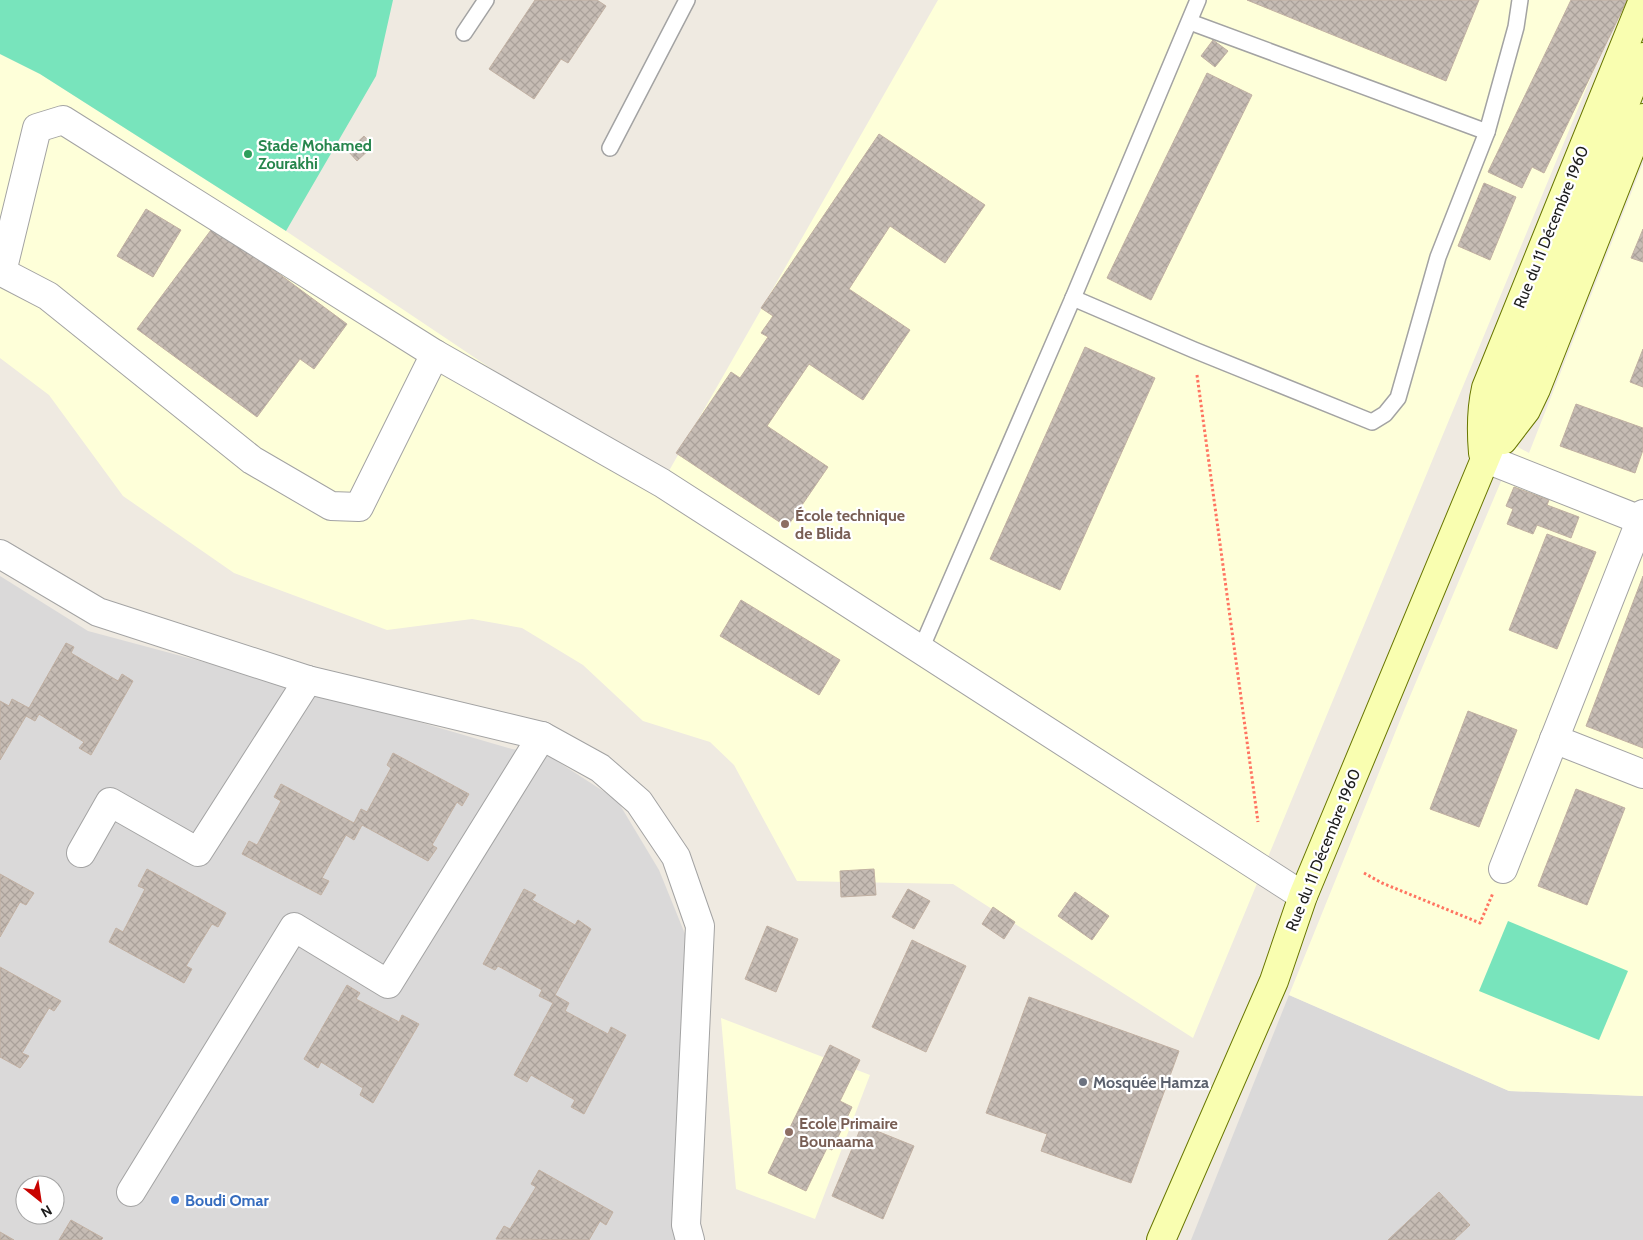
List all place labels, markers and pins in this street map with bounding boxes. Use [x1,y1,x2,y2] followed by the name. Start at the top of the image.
[258,136,372,173] place label: Stade Mohamed Zourakhi
[242,148,254,160] marker: Stade Mohamed Zourakhi
[795,506,905,543] place label: École technique de Blida
[779,518,791,530] marker: École technique de Blida
[1093,1073,1209,1092] place label: Mosquée Hamza
[1077,1076,1089,1088] marker: Mosquée Hamza
[799,1114,898,1151] place label: Ecole Primaire Bounaama
[783,1126,795,1138] marker: Ecole Primaire Bounaama
[185,1191,269,1210] place label: Boudi Omar
[169,1194,181,1206] marker: Boudi Omar

